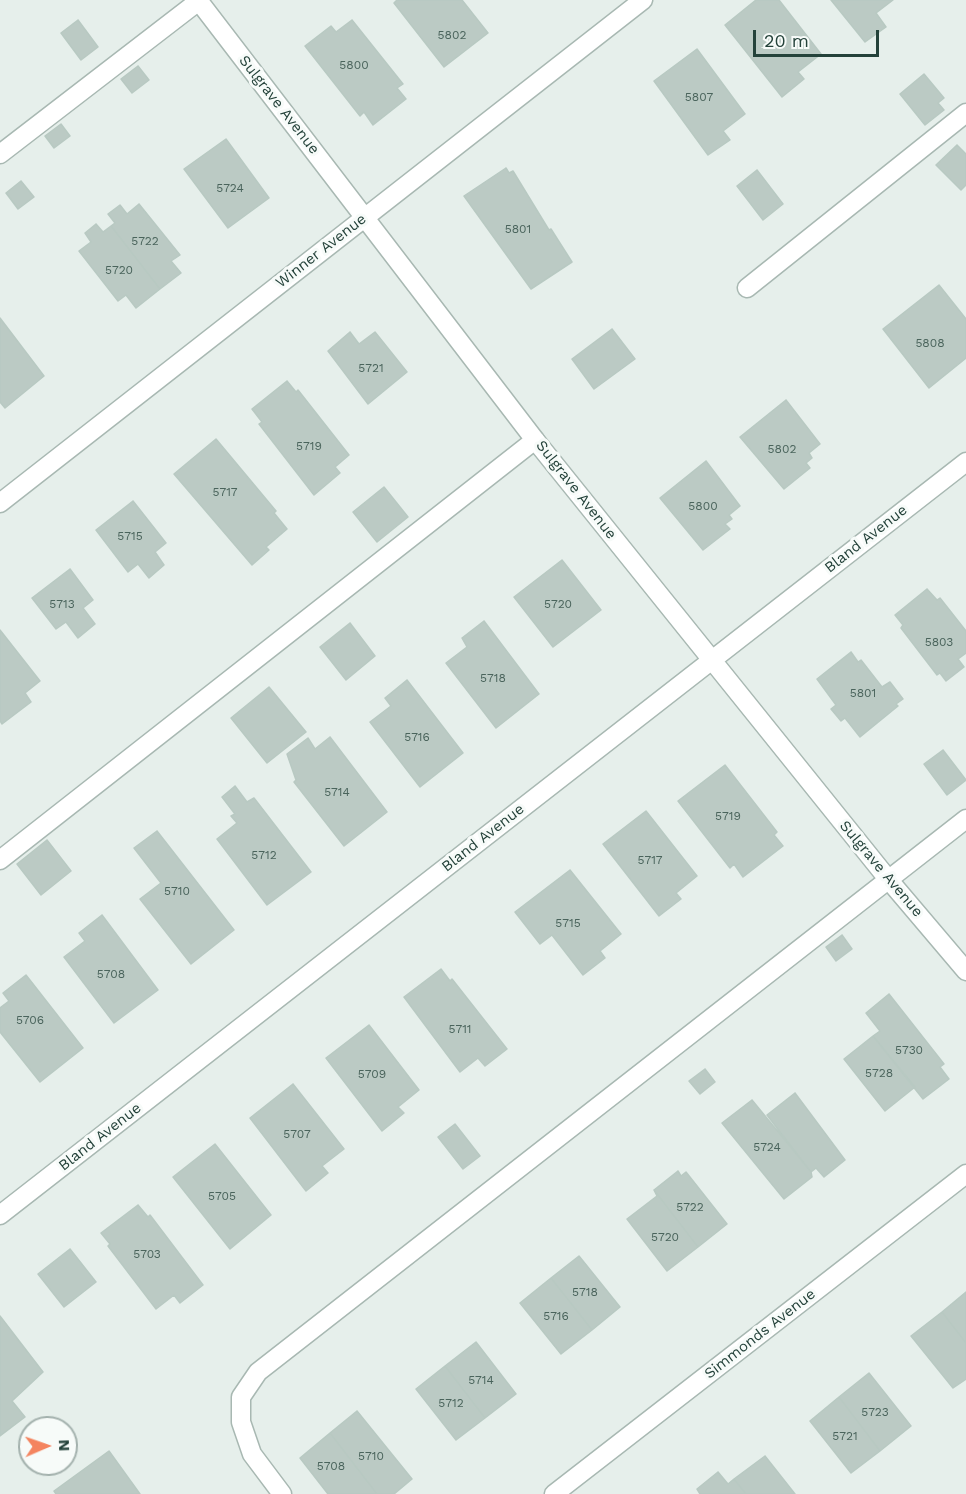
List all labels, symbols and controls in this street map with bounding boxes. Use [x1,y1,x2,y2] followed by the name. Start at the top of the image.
[756,18,882,56] scale bar
[438,28,466,42] house number: 5802
[764,30,809,51] text: 20 m
[235,52,323,158] street label: Sulgrave Avenue
[339,58,369,72] house number: 5800
[685,90,713,104] house number: 5807
[216,181,244,195] house number: 5724
[272,210,370,292] street label: Winner Avenue
[505,222,531,236] house number: 5801
[131,234,159,248] house number: 5722
[105,263,133,277] house number: 5720
[915,336,945,350] house number: 5808
[358,361,384,375] house number: 5721
[532,437,620,543] street label: Sulgrave Avenue
[296,439,322,453] house number: 5719
[768,442,796,456] house number: 5802
[212,485,238,499] house number: 5717
[688,499,718,513] house number: 5800
[821,501,911,577] street label: Bland Avenue
[117,529,143,543] house number: 5715
[49,597,75,611] house number: 5713
[544,597,572,611] house number: 5720
[925,635,953,649] house number: 5803
[480,671,506,685] house number: 5718
[850,686,876,700] house number: 5801
[404,730,430,744] house number: 5716
[324,785,350,799] house number: 5714
[438,800,528,876] street label: Bland Avenue
[715,809,741,823] house number: 5719
[835,817,927,921] street label: Sulgrave Avenue
[251,848,277,862] house number: 5712
[637,853,663,867] house number: 5717
[164,884,190,898] house number: 5710
[555,916,581,930] house number: 5715
[97,967,125,981] house number: 5708
[16,1013,44,1027] house number: 5706
[448,1022,472,1036] house number: 5711
[895,1043,923,1057] house number: 5730
[865,1066,893,1080] house number: 5728
[358,1067,386,1081] house number: 5709
[55,1099,145,1175] street label: Bland Avenue
[283,1127,311,1141] house number: 5707
[753,1140,781,1154] house number: 5724
[208,1189,236,1203] house number: 5705
[676,1200,704,1214] house number: 5722
[651,1230,679,1244] house number: 5720
[133,1247,161,1261] house number: 5703
[572,1285,598,1299] house number: 5718
[701,1285,819,1383] street label: Simmonds Avenue
[543,1309,569,1323] house number: 5716
[468,1373,494,1387] house number: 5714
[438,1396,464,1410] house number: 5712
[861,1405,889,1419] house number: 5723
[18,1416,78,1476] north arrow
[832,1429,858,1443] house number: 5721
[55,1439,74,1452] text: N
[358,1449,384,1463] house number: 5710
[317,1459,345,1473] house number: 5708

